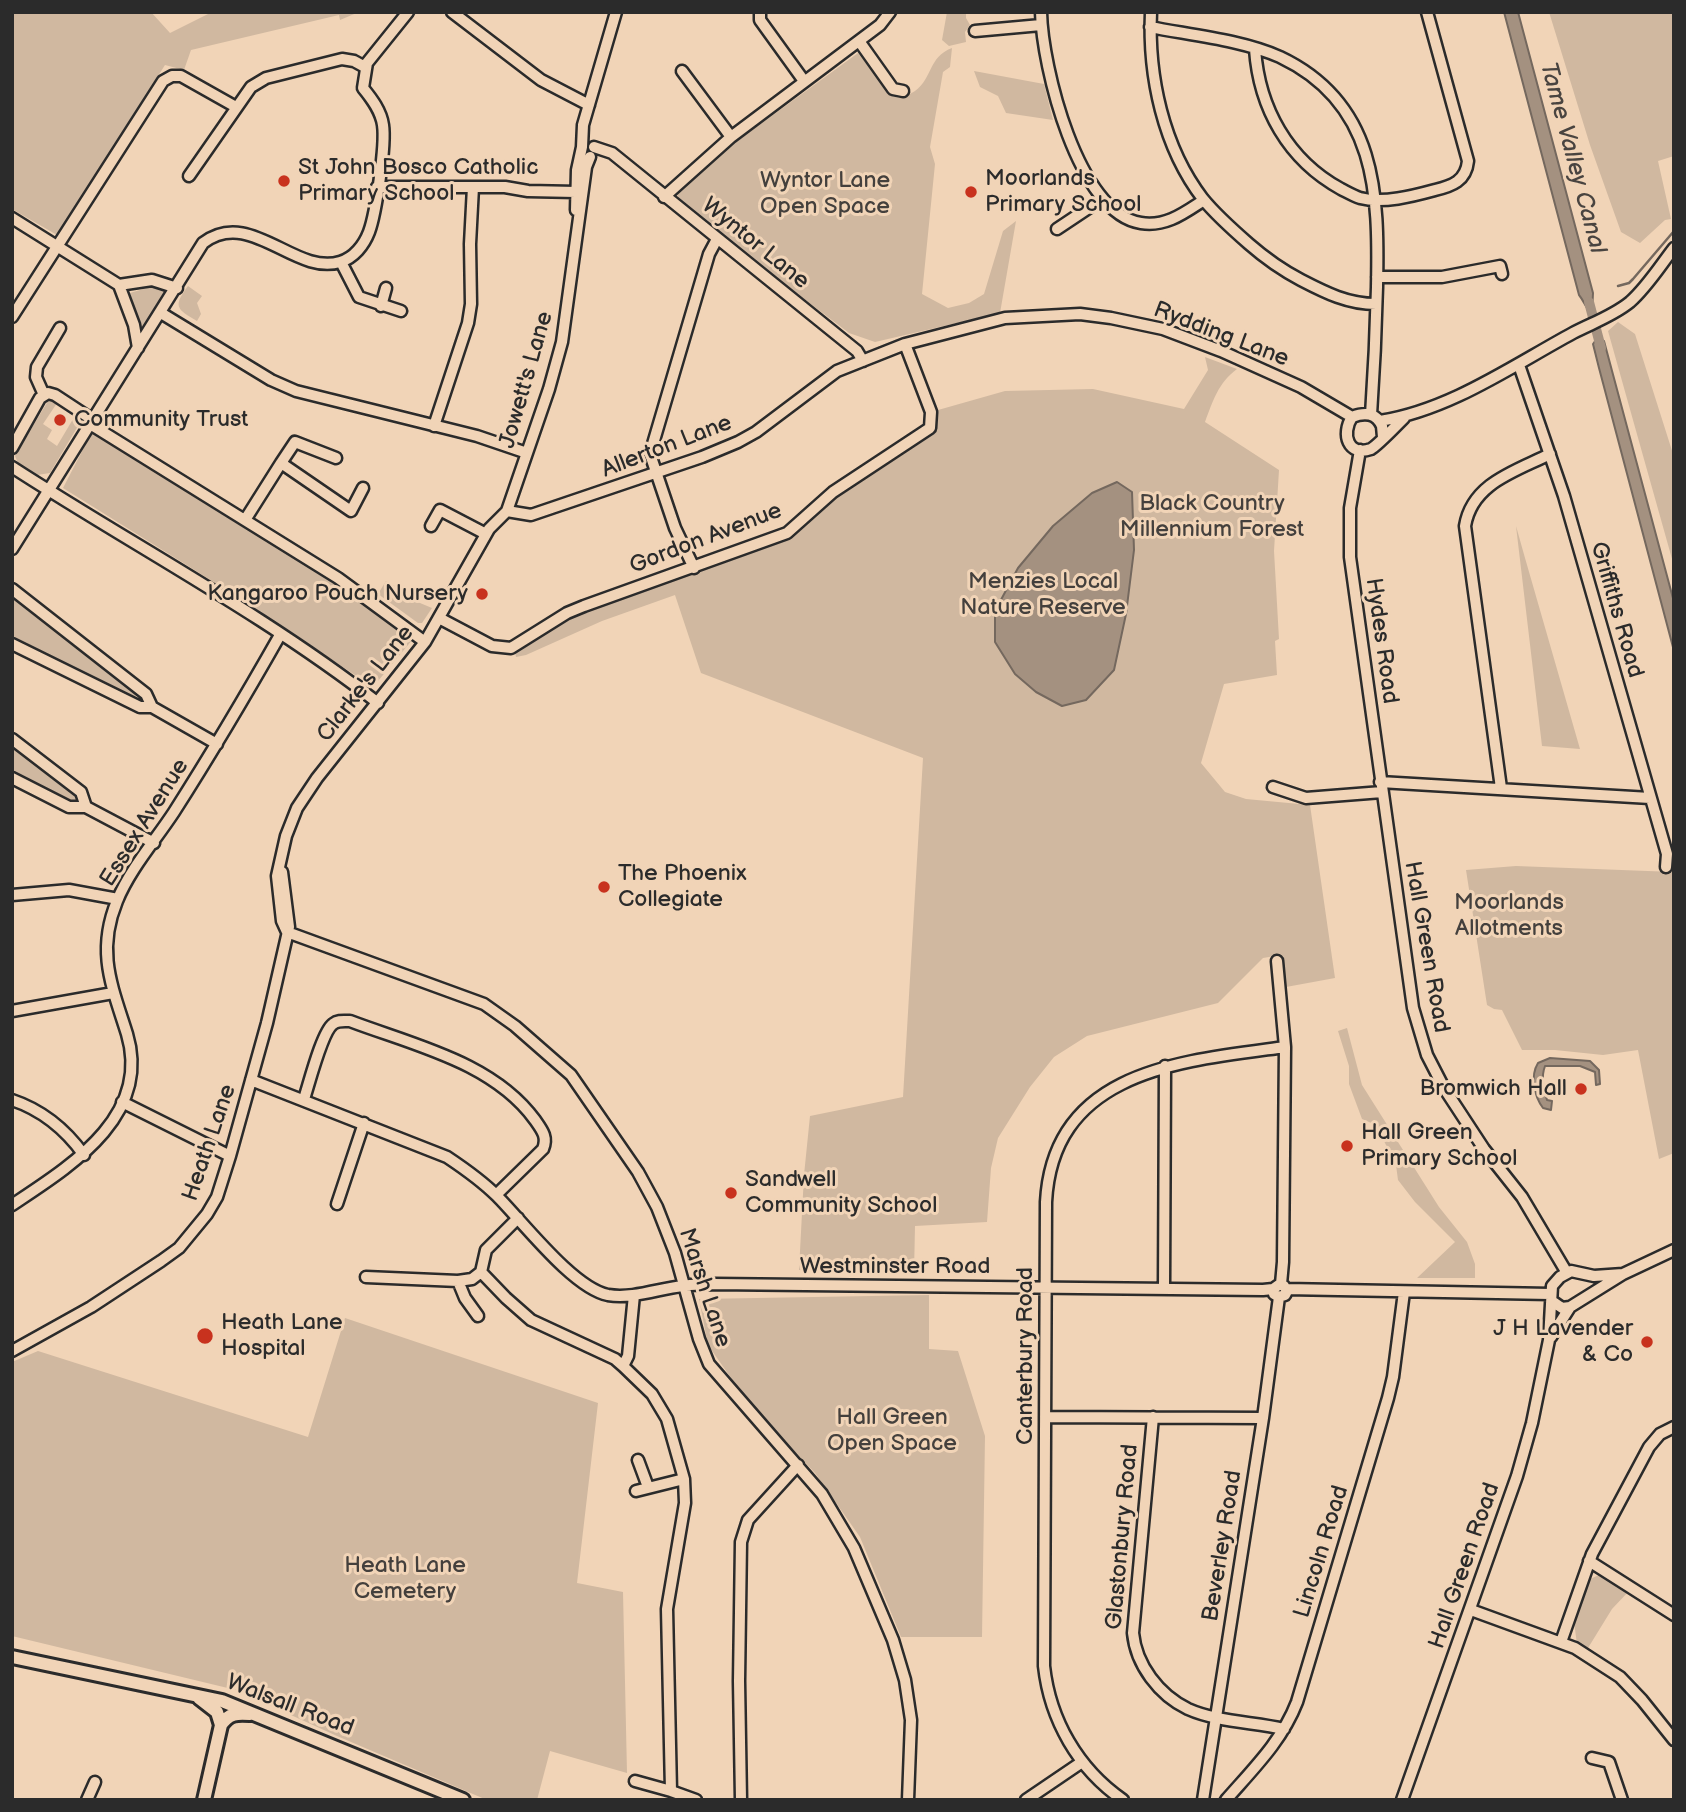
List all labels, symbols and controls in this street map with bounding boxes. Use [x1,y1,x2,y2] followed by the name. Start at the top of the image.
[1533,59,1611,257] water label: Tame Valley Canal
[298,154,538,208] place label: St John Bosco Catholic Primary School
[985,165,1141,219] place label: Moorlands Primary School
[760,167,890,221] park label: Wyntor Lane Open Space
[276,173,292,189] marker: St John Bosco Catholic Primary School
[963,184,979,200] marker: Moorlands Primary School
[696,192,814,296] street label: Wyntor Lane
[1149,297,1293,373] street label: Rydding Lane
[494,308,560,452] street label: Jowett's Lane
[74,406,248,434] place label: Community Trust
[598,410,736,484] street label: Allerton Lane
[52,412,68,428] marker: Community Trust
[1120,490,1304,544] park label: Black Country Millennium Forest
[626,497,786,581] street label: Gordon Avenue
[1583,539,1649,681] street label: Griffiths Road
[960,568,1126,622] park label: Menzies Local Nature Reserve
[1359,576,1403,706] street label: Hydes Road
[207,580,468,608] place label: Kangaroo Pouch Nursery
[474,586,490,602] marker: Kangaroo Pouch Nursery
[312,620,420,748] street label: Clarke's Lane
[95,754,195,892] street label: Essex Avenue
[1397,859,1455,1035] street label: Hall Green Road
[618,860,747,914] place label: The Phoenix Collegiate
[596,879,612,895] marker: The Phoenix Collegiate
[1454,889,1564,943] park label: Moorlands Allotments
[1419,1075,1567,1103] place label: Bromwich Hall
[177,1081,243,1205] street label: Heath Lane
[1573,1081,1589,1097] marker: Bromwich Hall
[1361,1119,1517,1173] place label: Hall Green Primary School
[1339,1138,1355,1154] marker: Hall Green Primary School
[745,1166,937,1220] place label: Sandwell Community School
[723,1185,739,1201] marker: Sandwell Community School
[672,1225,736,1351] street label: Marsh Lane
[800,1253,990,1281] street label: Westminster Road
[1012,1267,1040,1445] street label: Canterbury Road
[221,1309,343,1363] place label: Heath Lane Hospital
[1493,1315,1633,1369] place label: J H Lavender & Co
[195,1326,215,1346] marker: Heath Lane Hospital
[1639,1334,1655,1350] marker: J H Lavender & Co
[827,1404,957,1458] park label: Hall Green Open Space
[1101,1443,1145,1631] street label: Glastonbury Road
[1197,1468,1249,1624] street label: Beverley Road
[1424,1479,1506,1653] street label: Hall Green Road
[1289,1483,1355,1621] street label: Lincoln Road
[344,1552,466,1606] park label: Heath Lane Cemetery
[222,1669,358,1743] street label: Walsall Road

